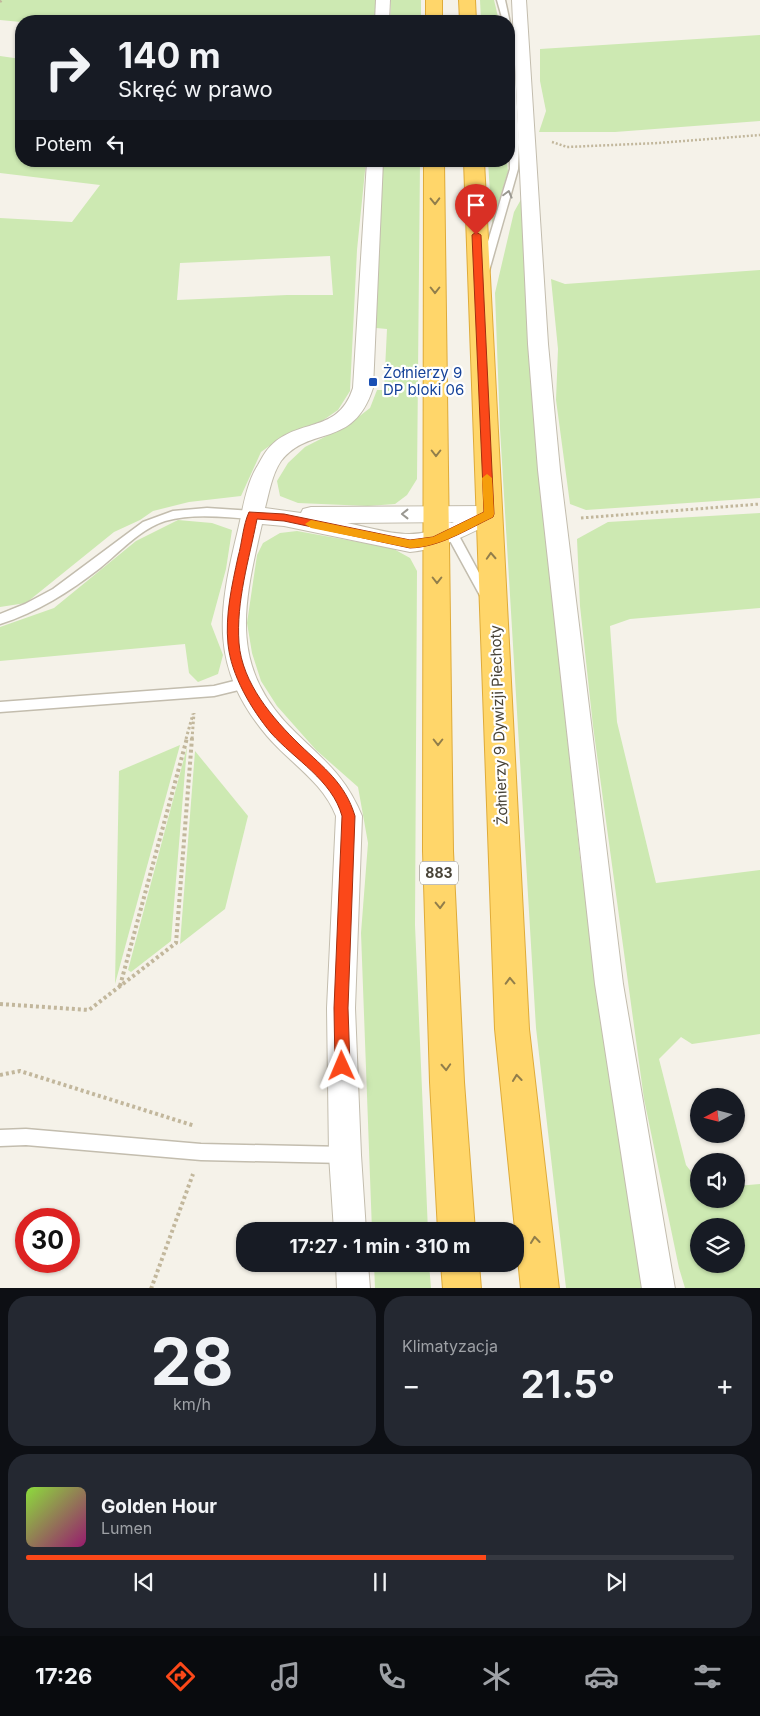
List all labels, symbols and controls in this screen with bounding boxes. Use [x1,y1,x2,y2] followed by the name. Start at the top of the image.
[118,34,221,76] text: 140 m
[35,35,100,100] icon: right
[118,76,273,102] text: Skręć w prawo
[102,130,130,158] icon: left
[35,133,92,156] text: Potem
[455,184,497,235] pin
[502,189,513,198] one-way arrow
[462,191,490,219] icon: arrive
[430,198,440,206] one-way arrow
[430,287,440,295] one-way arrow
[383,363,464,399] place label: Żołnierzy 9 DP bloki 06
[367,376,379,388] marker: Żołnierzy 9 DP bloki 06
[431,450,441,457] one-way arrow
[401,509,408,519] one-way arrow
[486,552,497,560] one-way arrow
[432,576,442,584] one-way arrow
[485,624,511,825] street label: Żołnierzy 9 Dywizji Piechoty
[433,739,443,747] one-way arrow
[420,861,458,884] road number: 883
[435,902,445,909] one-way arrow
[504,976,515,984] one-way arrow
[315,1039,367,1091] position arrow
[441,1063,452,1071] one-way arrow
[512,1074,523,1082] one-way arrow
[690,1088,745,1142] north arrow
[690,1088,745,1273] map controls
[690,1153,745,1208] button: sound
[15,1208,80,1273] speed limit sign: 30
[690,1218,745,1273] button: layers
[290,1235,470,1258] text: 17:27 · 1 min · 310 m
[530,1236,541,1244] one-way arrow
[150,1322,234,1401] text: 28
[402,1336,498,1356] text: Klimatyzacja
[521,1361,615,1407] text: 21.5°
[402,1368,421,1402] text: −
[715,1368,734,1402] text: +
[173,1394,211,1414] text: km/h
[101,1495,217,1518] text: Golden Hour
[101,1518,152,1538] text: Lumen
[130,1568,158,1596] icon: previous
[366,1568,394,1596] icon: pause
[602,1568,630,1596] icon: next
[163,1659,198,1694] icon: directions
[268,1659,303,1694] icon: music
[374,1659,409,1694] icon: phone
[479,1659,514,1694] icon: climate
[584,1659,619,1694] icon: car
[690,1659,725,1694] icon: filters
[35,1663,92,1689] text: 17:26

